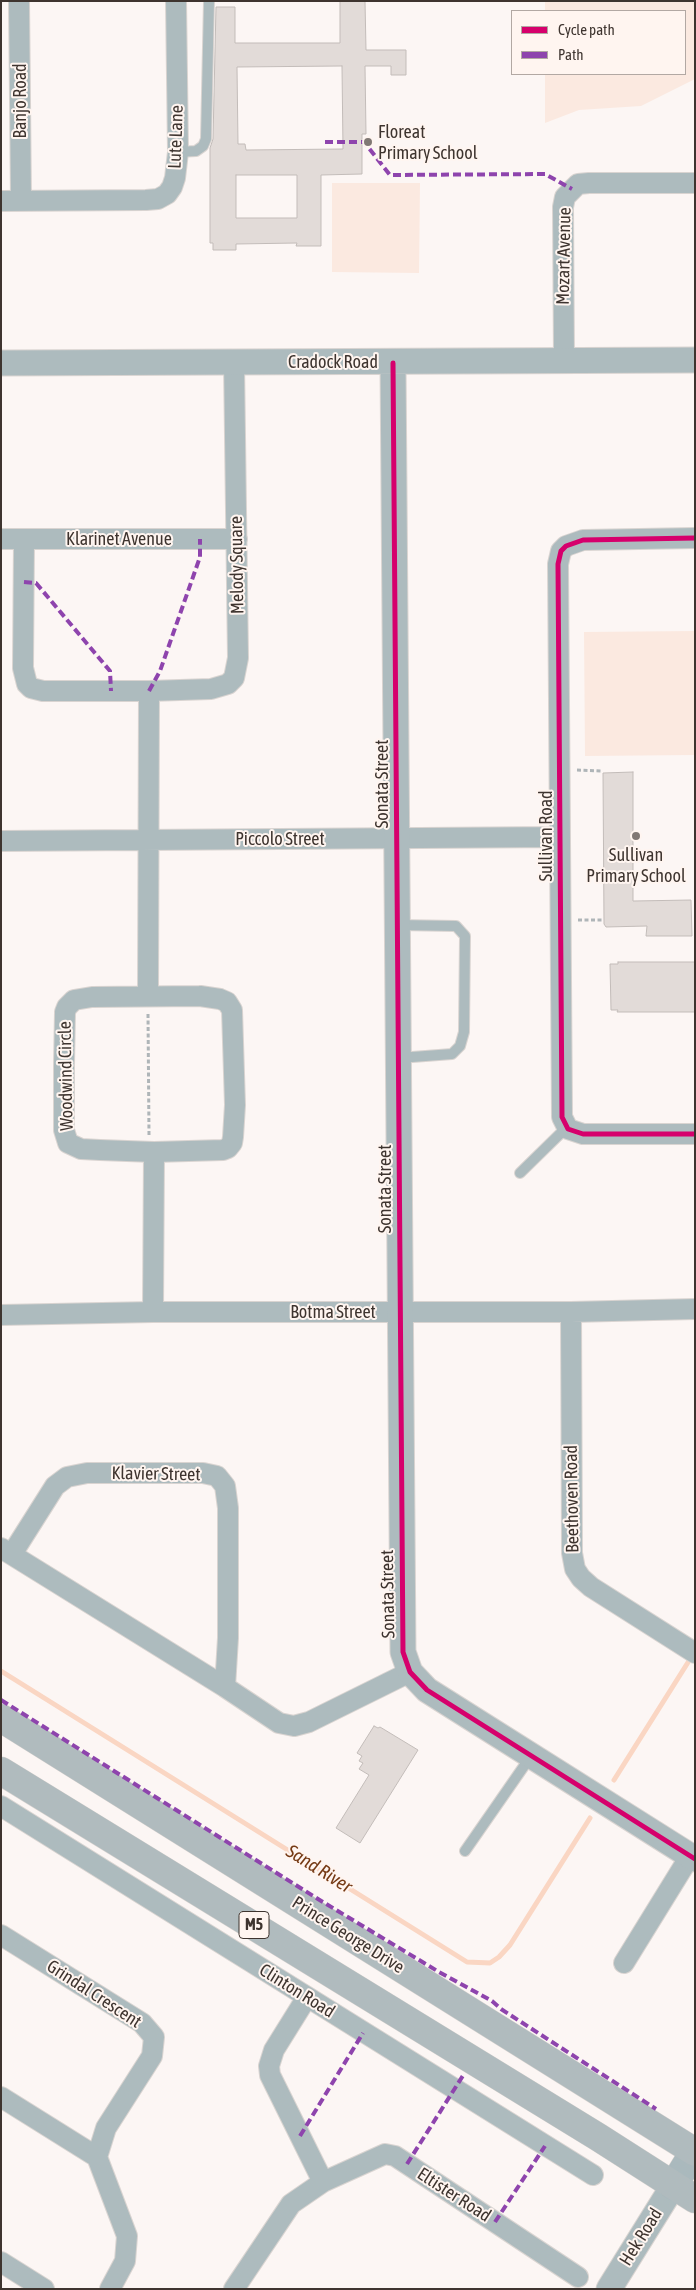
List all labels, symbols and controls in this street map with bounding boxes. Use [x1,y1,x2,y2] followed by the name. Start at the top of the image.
[511,10,686,75] legend
[558,21,615,38] text: Cycle path
[558,46,584,63] text: Path
[9,63,31,139] street label: Banjo Road
[164,105,188,169] street label: Lute Lane
[378,121,477,163] place label: Floreat Primary School
[362,136,374,148] marker: Floreat Primary School
[552,207,576,305] street label: Mozart Avenue
[288,351,378,373] street label: Cradock Road
[225,516,249,614] street label: Melody Square
[66,528,172,550] street label: Klarinet Avenue
[371,740,393,828] street label: Sonata Street
[535,790,557,882] street label: Sullivan Road
[235,828,325,850] street label: Piccolo Street
[630,830,642,842] marker: Sullivan Primary School
[586,844,686,886] place label: Sullivan Primary School
[54,1021,78,1131] street label: Woodwind Circle
[374,1145,396,1233] street label: Sonata Street
[290,1301,376,1323] street label: Botma Street
[560,1445,584,1553] street label: Beethoven Road
[111,1462,201,1486] street label: Klavier Street
[376,1550,400,1638] street label: Sonata Street
[282,1840,356,1898] water label: Sand River
[288,1892,408,1978] street label: Prince George Drive
[239,1912,269,1938] road number: M5
[43,1955,145,2033] street label: Grindal Crescent
[255,1959,339,2023] street label: Clinton Road
[413,2163,495,2227] street label: Eltister Road
[615,2204,667,2270] street label: Hek Road

